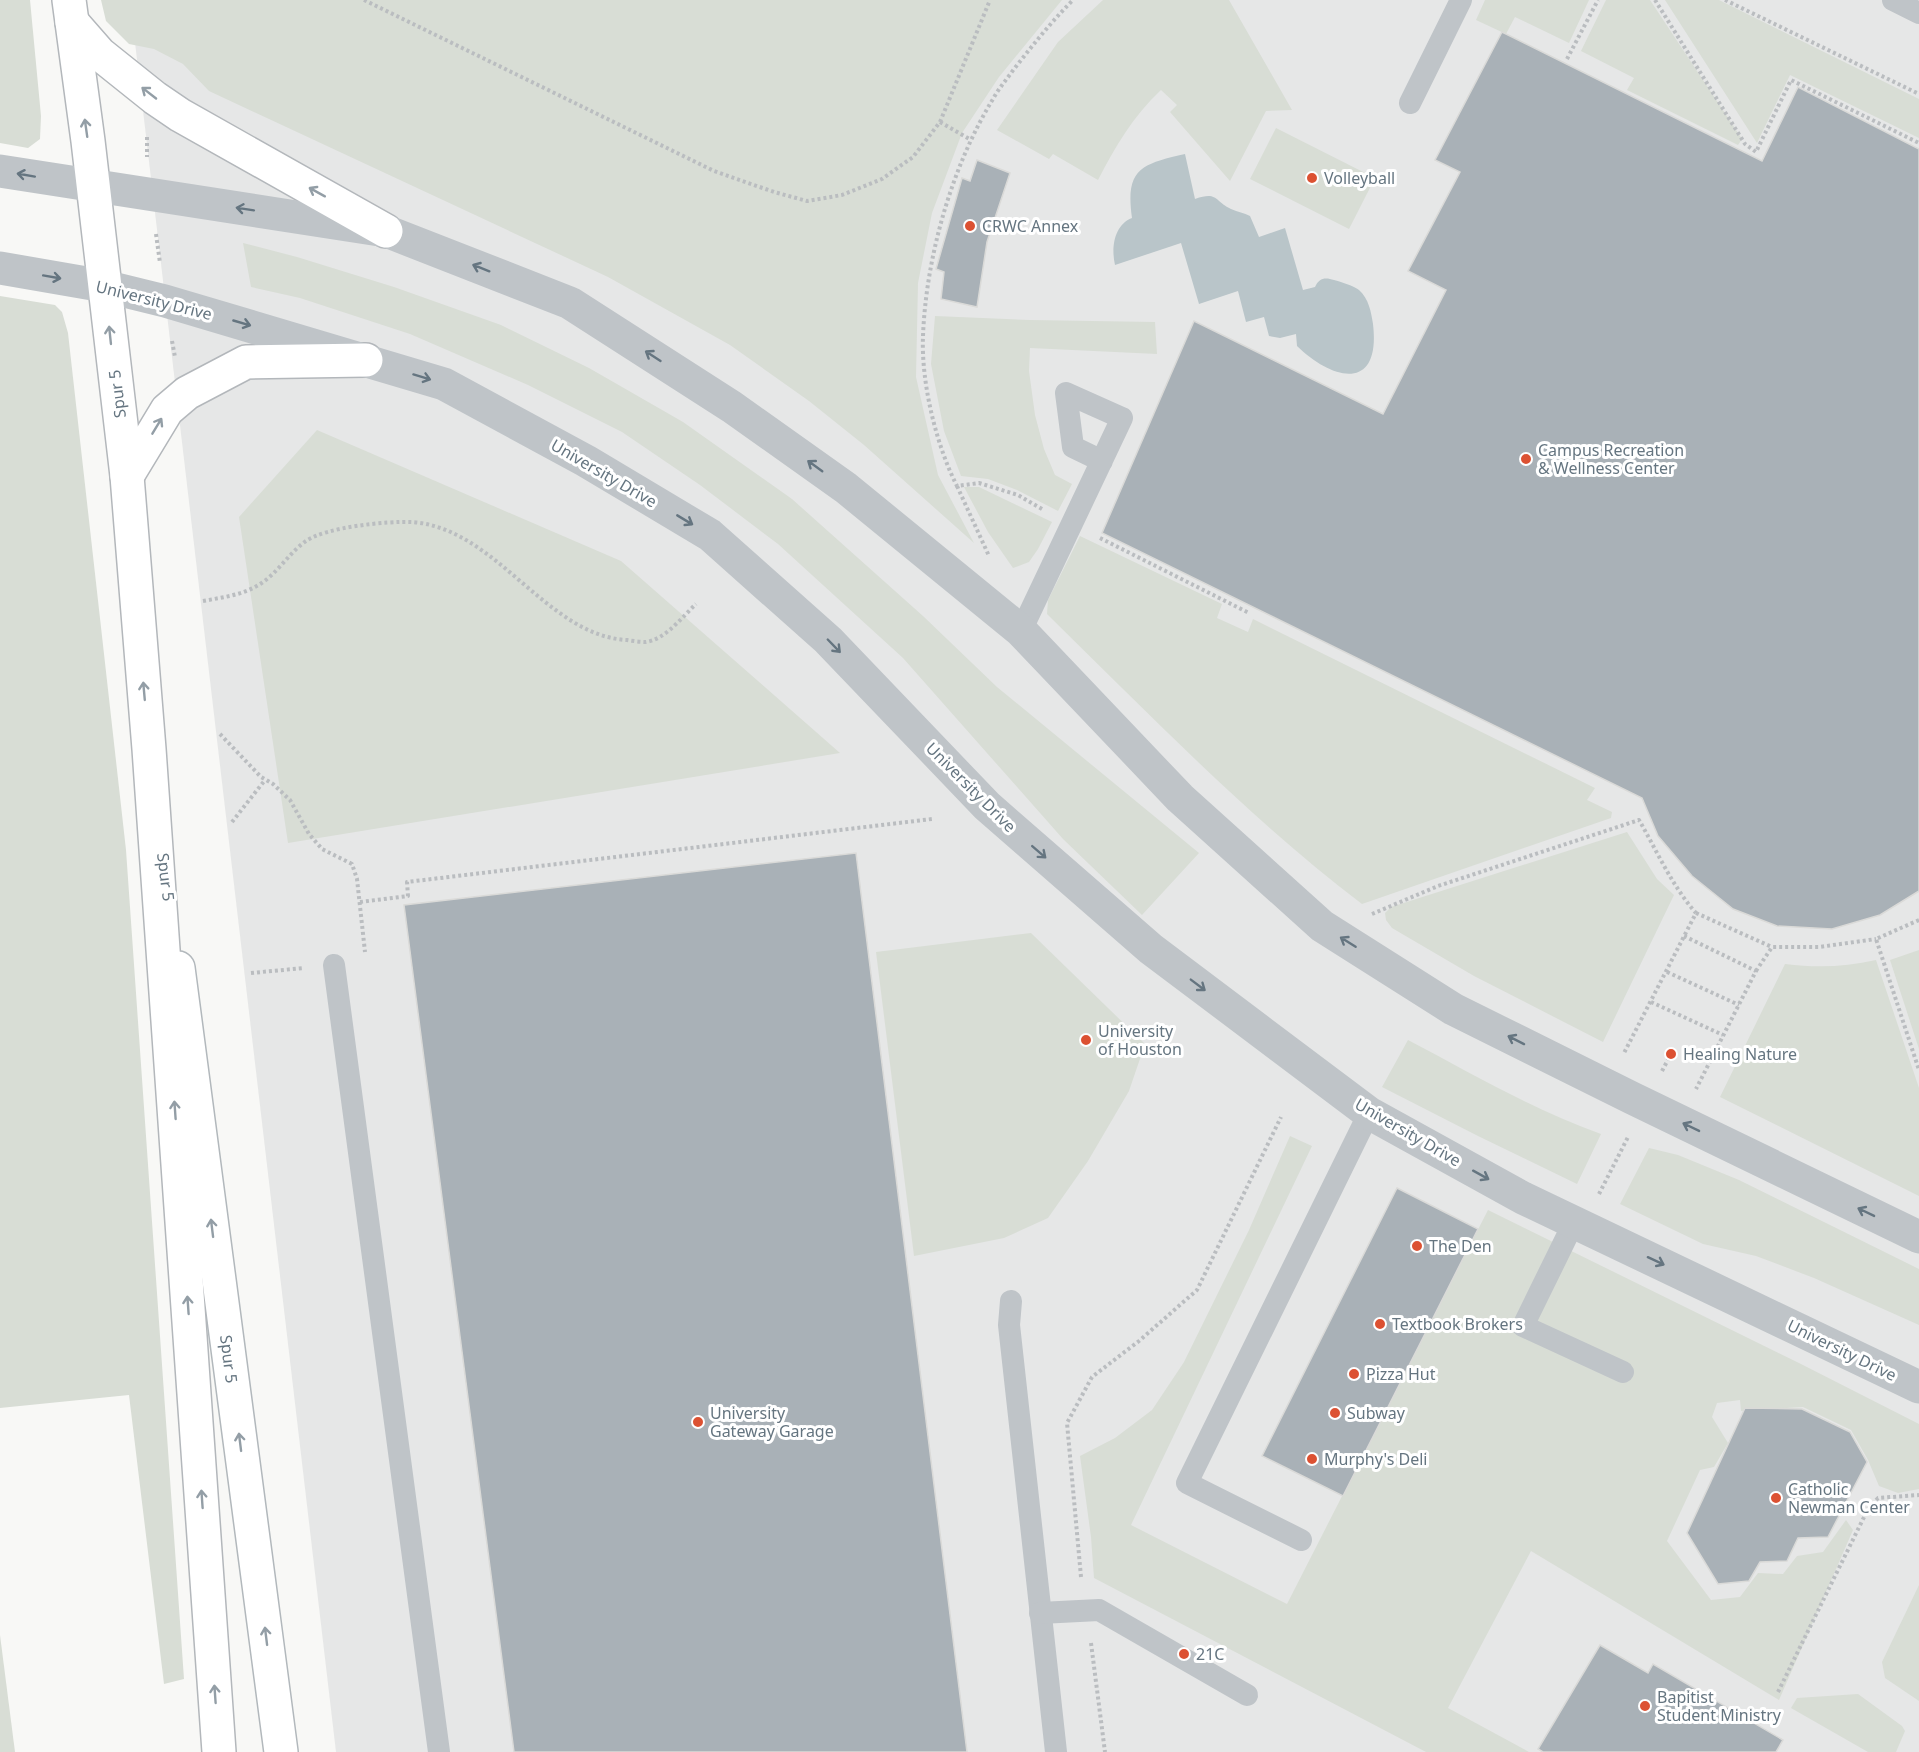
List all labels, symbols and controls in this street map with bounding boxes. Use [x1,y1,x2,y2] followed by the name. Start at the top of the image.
[141,87,157,100] one-way arrow
[81,119,92,139] one-way arrow
[1324,167,1395,189] place label: Volleyball
[16,169,36,180] one-way arrow
[1305,171,1319,185] marker: Volleyball
[309,186,326,198] one-way arrow
[236,204,256,215] one-way arrow
[982,215,1079,237] place label: CRWC Annex
[963,219,977,233] marker: CRWC Annex
[472,262,491,273] one-way arrow
[42,272,61,283] one-way arrow
[94,275,214,325] street label: University Drive
[232,318,251,329] one-way arrow
[104,326,115,345] one-way arrow
[645,350,662,363] one-way arrow
[103,369,131,419] street label: Spur 5
[412,372,431,383] one-way arrow
[151,418,163,435] one-way arrow
[547,434,661,512] street label: University Drive
[1538,439,1684,479] place label: Campus Recreation & Wellness Center
[1519,452,1533,466] marker: Campus Recreation & Wellness Center
[807,460,823,472] one-way arrow
[676,515,693,527] one-way arrow
[827,638,841,653] one-way arrow
[139,681,150,701] one-way arrow
[921,737,1021,837] street label: University Drive
[1031,845,1046,859] one-way arrow
[152,852,180,902] street label: Spur 5
[1340,936,1357,948] one-way arrow
[1189,978,1205,991] one-way arrow
[1098,1020,1182,1060] place label: University of Houston
[1079,1033,1093,1047] marker: University of Houston
[1507,1034,1525,1046] one-way arrow
[1683,1043,1797,1065] place label: Healing Nature
[1664,1047,1678,1061] marker: Healing Nature
[1351,1093,1465,1171] street label: University Drive
[169,1101,180,1121] one-way arrow
[1682,1120,1700,1132] one-way arrow
[1472,1169,1489,1181] one-way arrow
[1858,1205,1876,1217] one-way arrow
[207,1219,218,1239] one-way arrow
[1429,1235,1492,1257] place label: The Den
[1410,1239,1424,1253] marker: The Den
[1646,1256,1664,1268] one-way arrow
[182,1295,193,1315] one-way arrow
[1392,1313,1523,1335] place label: Textbook Brokers
[1784,1314,1900,1386] street label: University Drive
[1373,1317,1387,1331] marker: Textbook Brokers
[215,1334,243,1384] street label: Spur 5
[1366,1363,1436,1385] place label: Pizza Hut
[1347,1367,1361,1381] marker: Pizza Hut
[710,1402,834,1442] place label: University Gateway Garage
[1347,1402,1406,1424] place label: Subway
[1328,1406,1342,1420] marker: Subway
[691,1415,705,1429] marker: University Gateway Garage
[235,1433,246,1453] one-way arrow
[1324,1448,1427,1470] place label: Murphy's Deli
[1305,1452,1319,1466] marker: Murphy's Deli
[1788,1478,1910,1518] place label: Catholic Newman Center
[196,1490,207,1510] one-way arrow
[1769,1491,1783,1505] marker: Catholic Newman Center
[260,1626,271,1646] one-way arrow
[1196,1643,1224,1665] place label: 21C
[1177,1647,1191,1661] marker: 21C
[210,1684,221,1704] one-way arrow
[1657,1686,1782,1726] place label: Bapitist Student Ministry
[1638,1699,1652,1713] marker: Bapitist Student Ministry

